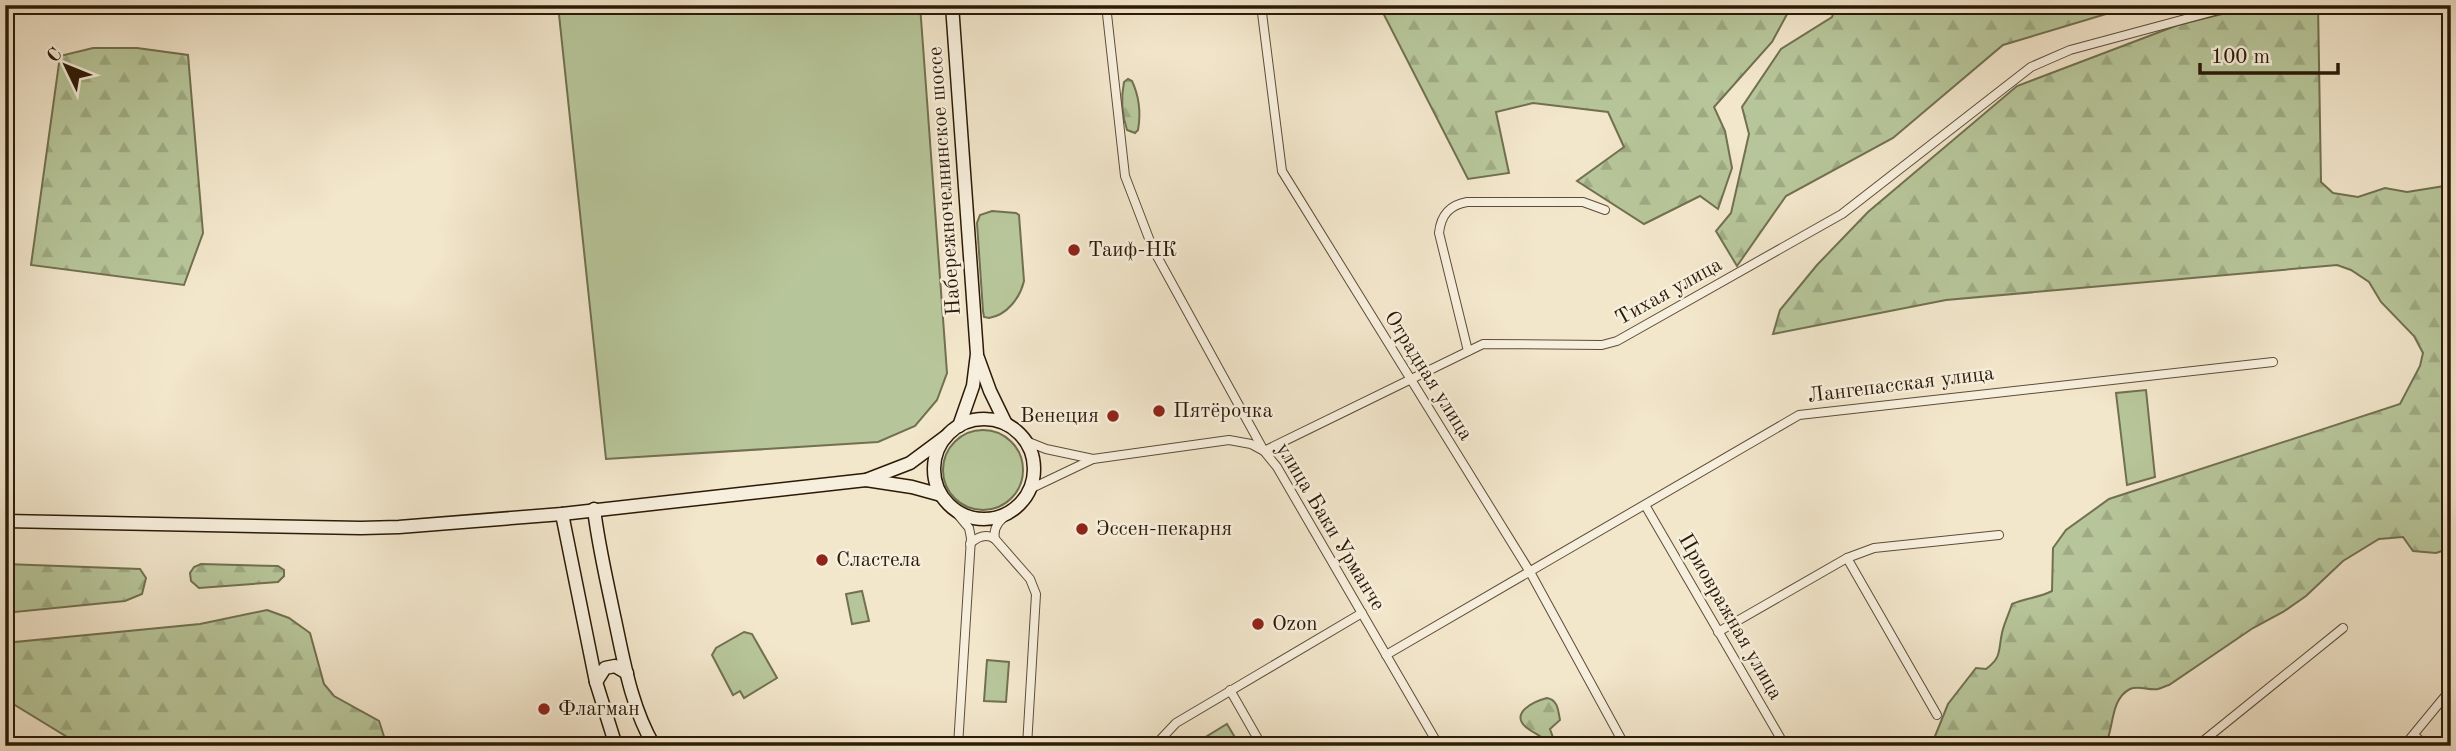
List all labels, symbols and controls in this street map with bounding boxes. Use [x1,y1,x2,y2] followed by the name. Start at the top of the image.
[32,32,102,102] north arrow
[2200,32,2339,76] scale bar
[44,45,67,67] text: С
[925,46,965,316] street label: Набережночелнинское шоссе
[2211,47,2270,68] text: 100 m
[1088,240,1177,261] place label: Таиф-НК
[1066,242,1082,258] marker: Таиф-НК
[1612,254,1726,330] street label: Тихая улица
[1380,307,1476,445] street label: Отрадная улица
[1807,363,1995,407] street label: Лангепасская улица
[1173,401,1273,422] place label: Пятёрочка
[1151,403,1167,419] marker: Пятёрочка
[1020,406,1099,427] place label: Венеция
[1105,408,1121,424] marker: Венеция
[1272,439,1388,615] street label: улица Баки Урманче
[1096,519,1232,540] place label: Эссен-пекарня
[1074,521,1090,537] marker: Эссен-пекарня
[1674,530,1786,704] street label: Приовражная улица
[836,550,921,571] place label: Сластела
[814,552,830,568] marker: Сластела
[1272,614,1318,635] place label: Ozon
[1250,616,1266,632] marker: Ozon
[558,699,640,720] place label: Флагман
[536,701,552,717] marker: Флагман

